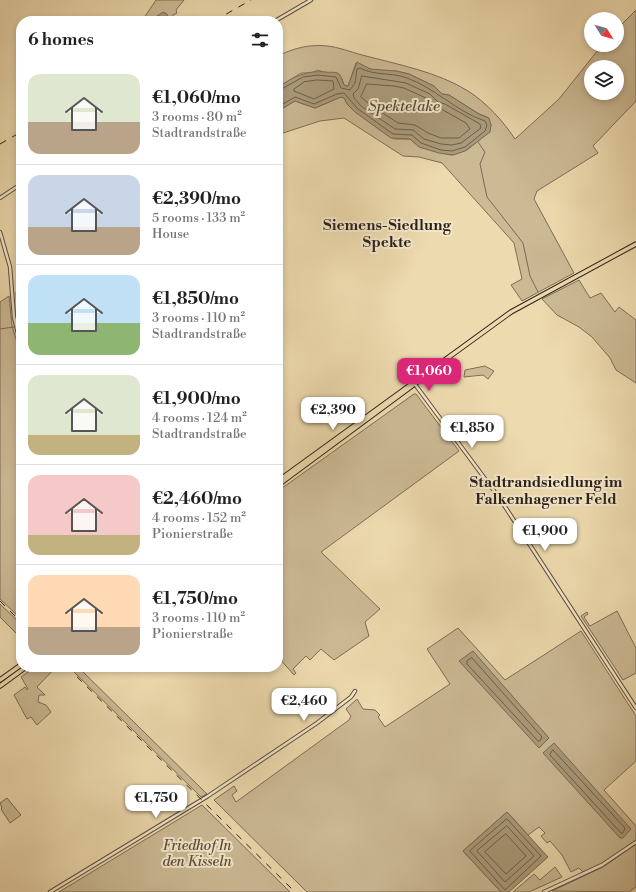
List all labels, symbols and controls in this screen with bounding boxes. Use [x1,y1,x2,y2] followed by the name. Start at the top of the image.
[584,12,624,52] north arrow
[584,12,624,100] map controls
[28,29,94,51] text: 6 homes
[249,29,271,51] icon: filters
[584,60,624,100] button: layers
[152,87,241,109] text: €1,060/mo
[60,90,108,138] icon: home
[368,97,440,116] water label: Spektelake
[152,109,242,125] text: 3 rooms · 80 m²
[152,125,247,141] text: Stadtrandstraße
[152,188,241,210] text: €2,390/mo
[60,191,108,239] icon: home
[152,210,245,226] text: 5 rooms · 133 m²
[323,216,451,252] district label: Siemens-Siedlung Spekte
[152,226,189,242] text: House
[152,288,239,310] text: €1,850/mo
[60,291,108,339] icon: home
[152,310,245,326] text: 3 rooms · 110 m²
[152,326,247,342] text: Stadtrandstraße
[396,358,462,392] pin: €1,060
[406,363,452,379] text: €1,060
[152,388,241,410] text: €1,900/mo
[60,391,108,439] icon: home
[300,397,366,431] pin: €2,390
[310,402,356,418] text: €2,390
[152,410,247,426] text: 4 rooms · 124 m²
[439,415,505,449] pin: €1,850
[450,420,494,436] text: €1,850
[152,426,247,442] text: Stadtrandstraße
[470,473,623,509] district label: Stadtrandsiedlung im Falkenhagener Feld
[152,488,242,510] text: €2,460/mo
[60,491,108,539] icon: home
[152,510,246,526] text: 4 rooms · 152 m²
[512,518,578,552] pin: €1,900
[522,523,568,539] text: €1,900
[152,526,233,542] text: Pionierstraße
[152,588,238,610] text: €1,750/mo
[60,591,108,639] icon: home
[152,610,245,626] text: 3 rooms · 110 m²
[152,626,233,642] text: Pionierstraße
[271,688,337,722] pin: €2,460
[281,693,327,709] text: €2,460
[123,785,189,819] pin: €1,750
[134,790,178,806] text: €1,750
[162,837,232,871] park label: Friedhof In den Kisseln

